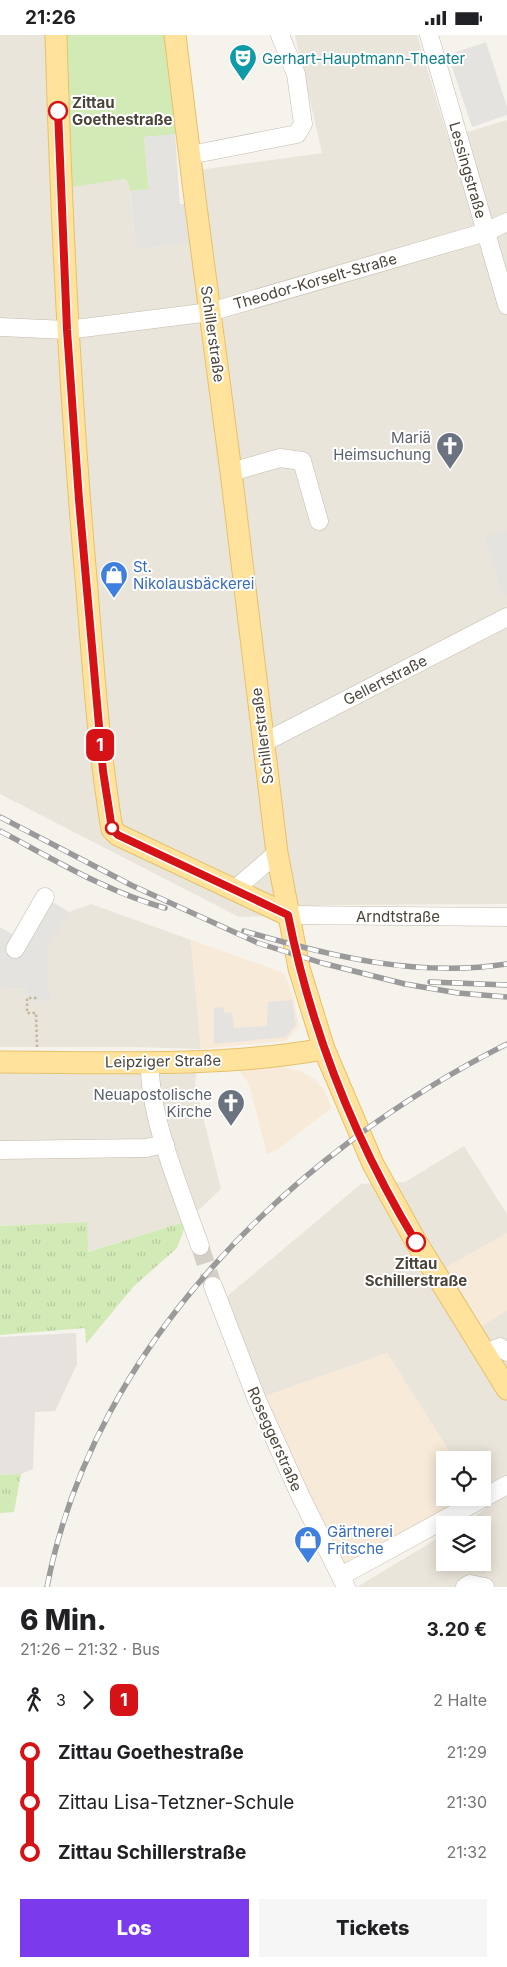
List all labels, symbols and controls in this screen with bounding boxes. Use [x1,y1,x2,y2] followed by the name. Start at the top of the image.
[25,6,76,29] text: 21:26
[228,43,258,82] theatre icon: Gerhart-Hauptmann-Theater
[262,49,465,68] place label: Gerhart-Hauptmann-Theater
[72,93,173,129] place label: Zittau Goethestraße
[48,101,68,121] marker: Zittau Goethestraße
[445,119,491,221] street label: Lessingstraße
[231,249,399,313] street label: Theodor-Korselt-Straße
[197,285,229,383] street label: Schillerstraße
[333,428,431,464] place label: Mariä Heimsuchung
[435,431,465,470] church icon: Mariä Heimsuchung
[133,557,254,593] place label: St. Nikolausbäckerei
[99,560,129,599] shop icon: St. Nikolausbäckerei
[340,651,430,709] street label: Gellertstraße
[247,687,277,785] street label: Schillerstraße
[84,729,116,761] line badge: 1
[96,734,104,755] text: 1
[105,821,119,835] unlabelled marker
[356,907,440,926] street label: Arndtstraße
[105,1050,221,1072] street label: Leipziger Straße
[93,1085,212,1121] place label: Neuapostolische Kirche
[216,1088,246,1127] church icon: Neuapostolische Kirche
[406,1232,426,1252] marker: Zittau Schillerstraße
[365,1254,467,1290] place label: Zittau Schillerstraße
[243,1384,307,1494] street label: Roseggerstraße
[436,1451,491,1571] map controls
[436,1451,491,1506] button: locate
[436,1516,491,1571] button: layers
[327,1522,393,1558] place label: Gärtnerei Fritsche
[293,1525,323,1564] shop icon: Gärtnerei Fritsche
[20,1603,107,1637] text: 6 Min.
[427,1618,487,1641] text: 3.20 €
[20,1639,160,1659] text: 21:26 – 21:32 · Bus
[20,1686,48,1714] icon: walk
[74,1686,102,1714] icon: forward
[120,1689,128,1710] text: 1
[56,1690,66,1710] text: 3
[433,1690,487,1710] text: 2 Halte
[58,1741,244,1764] text: Zittau Goethestraße
[446,1742,487,1762] text: 21:29
[58,1791,294,1814] text: Zittau Lisa-Tetzner-Schule
[446,1792,487,1812] text: 21:30
[58,1841,246,1864] text: Zittau Schillerstraße
[446,1842,487,1862] text: 21:32
[20,1899,249,1957] button: Los
[259,1899,487,1957] button: Tickets

